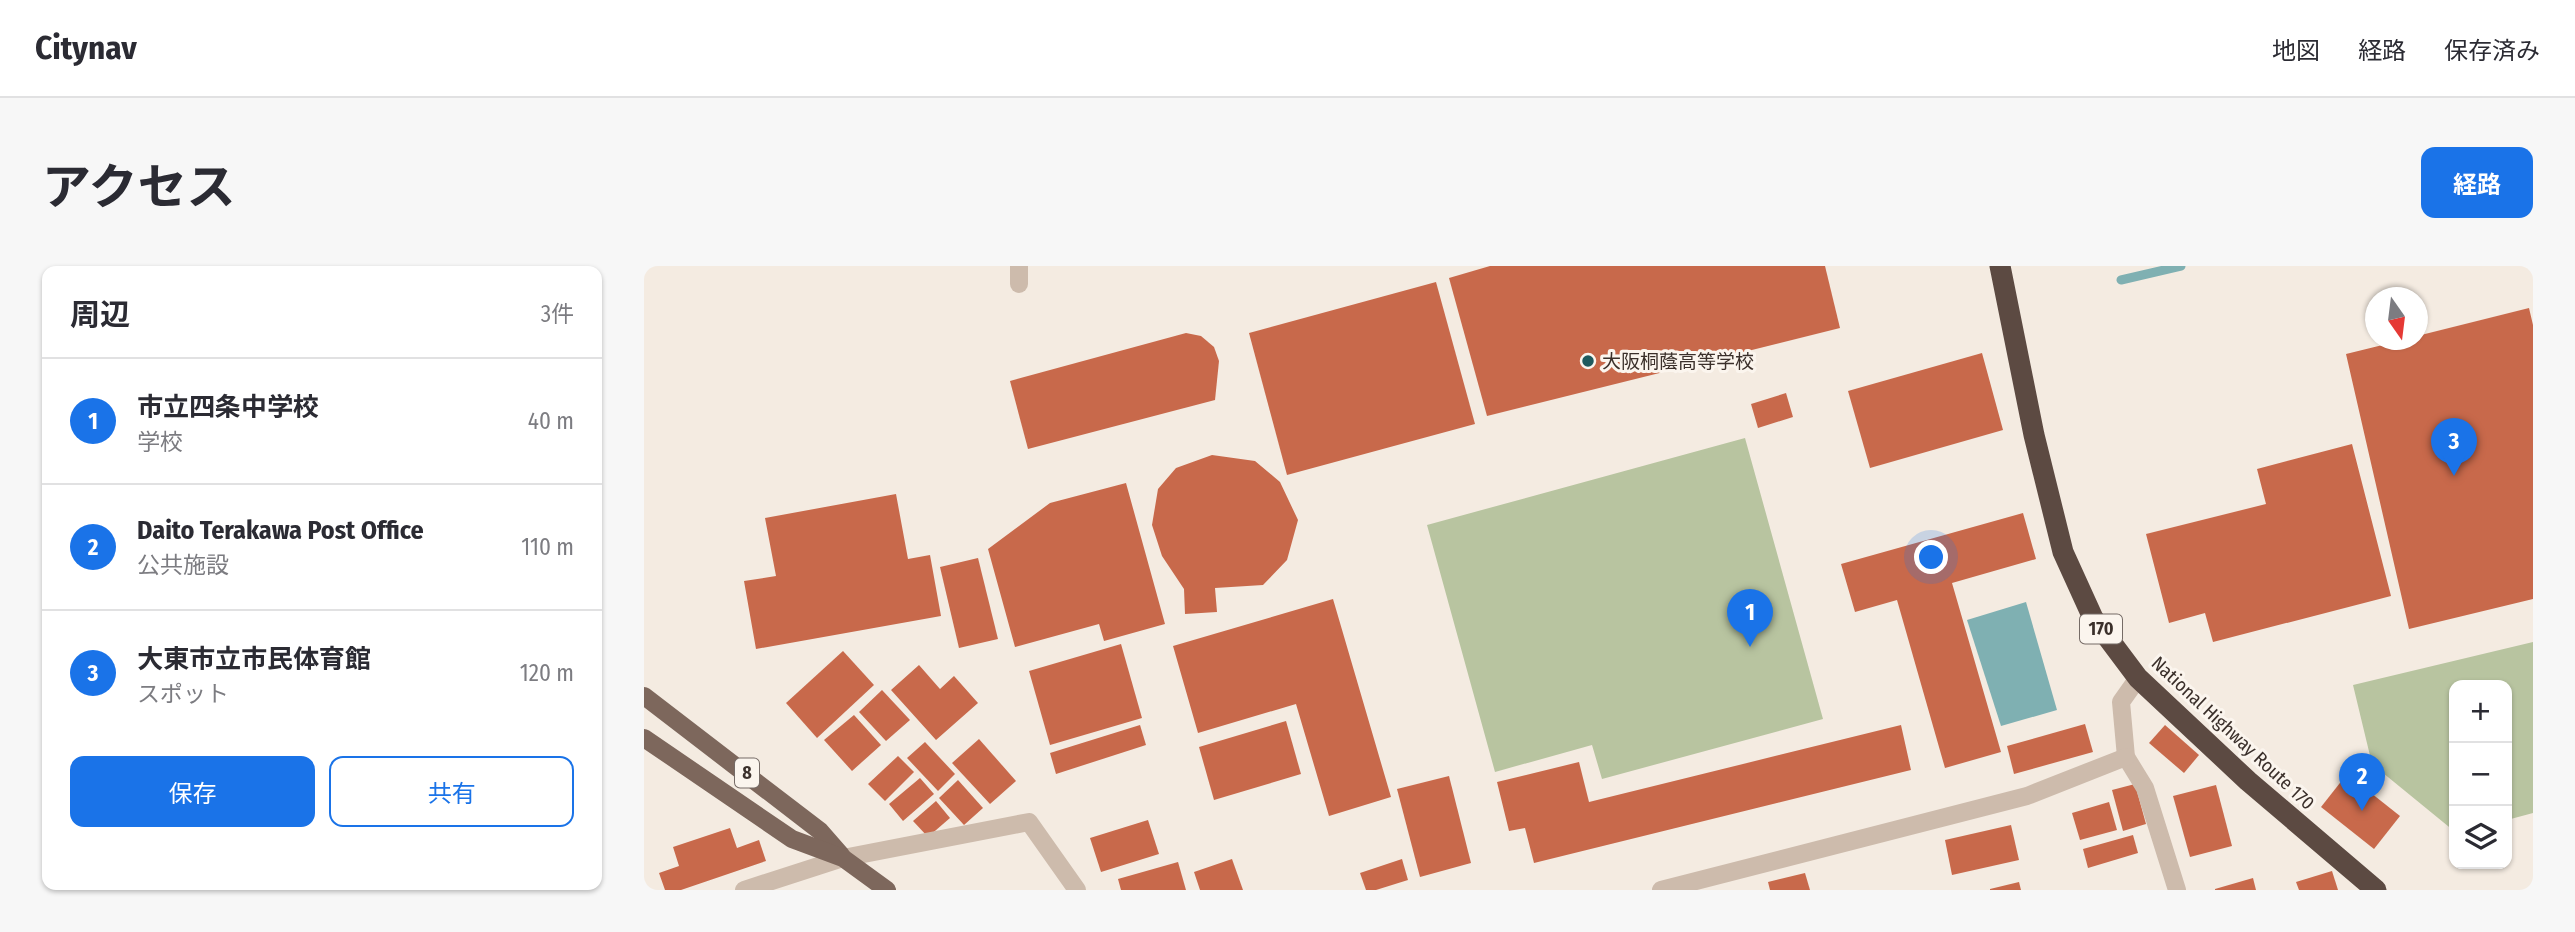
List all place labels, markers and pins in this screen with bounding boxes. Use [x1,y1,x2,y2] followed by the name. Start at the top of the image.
[1602,350,1754,373] place label: 大阪桐蔭高等学校
[1580,353,1596,369] marker: 大阪桐蔭高等学校
[2431,418,2477,476] pin: 3
[1727,589,1773,647] pin: 1
[2339,753,2385,811] pin: 2

